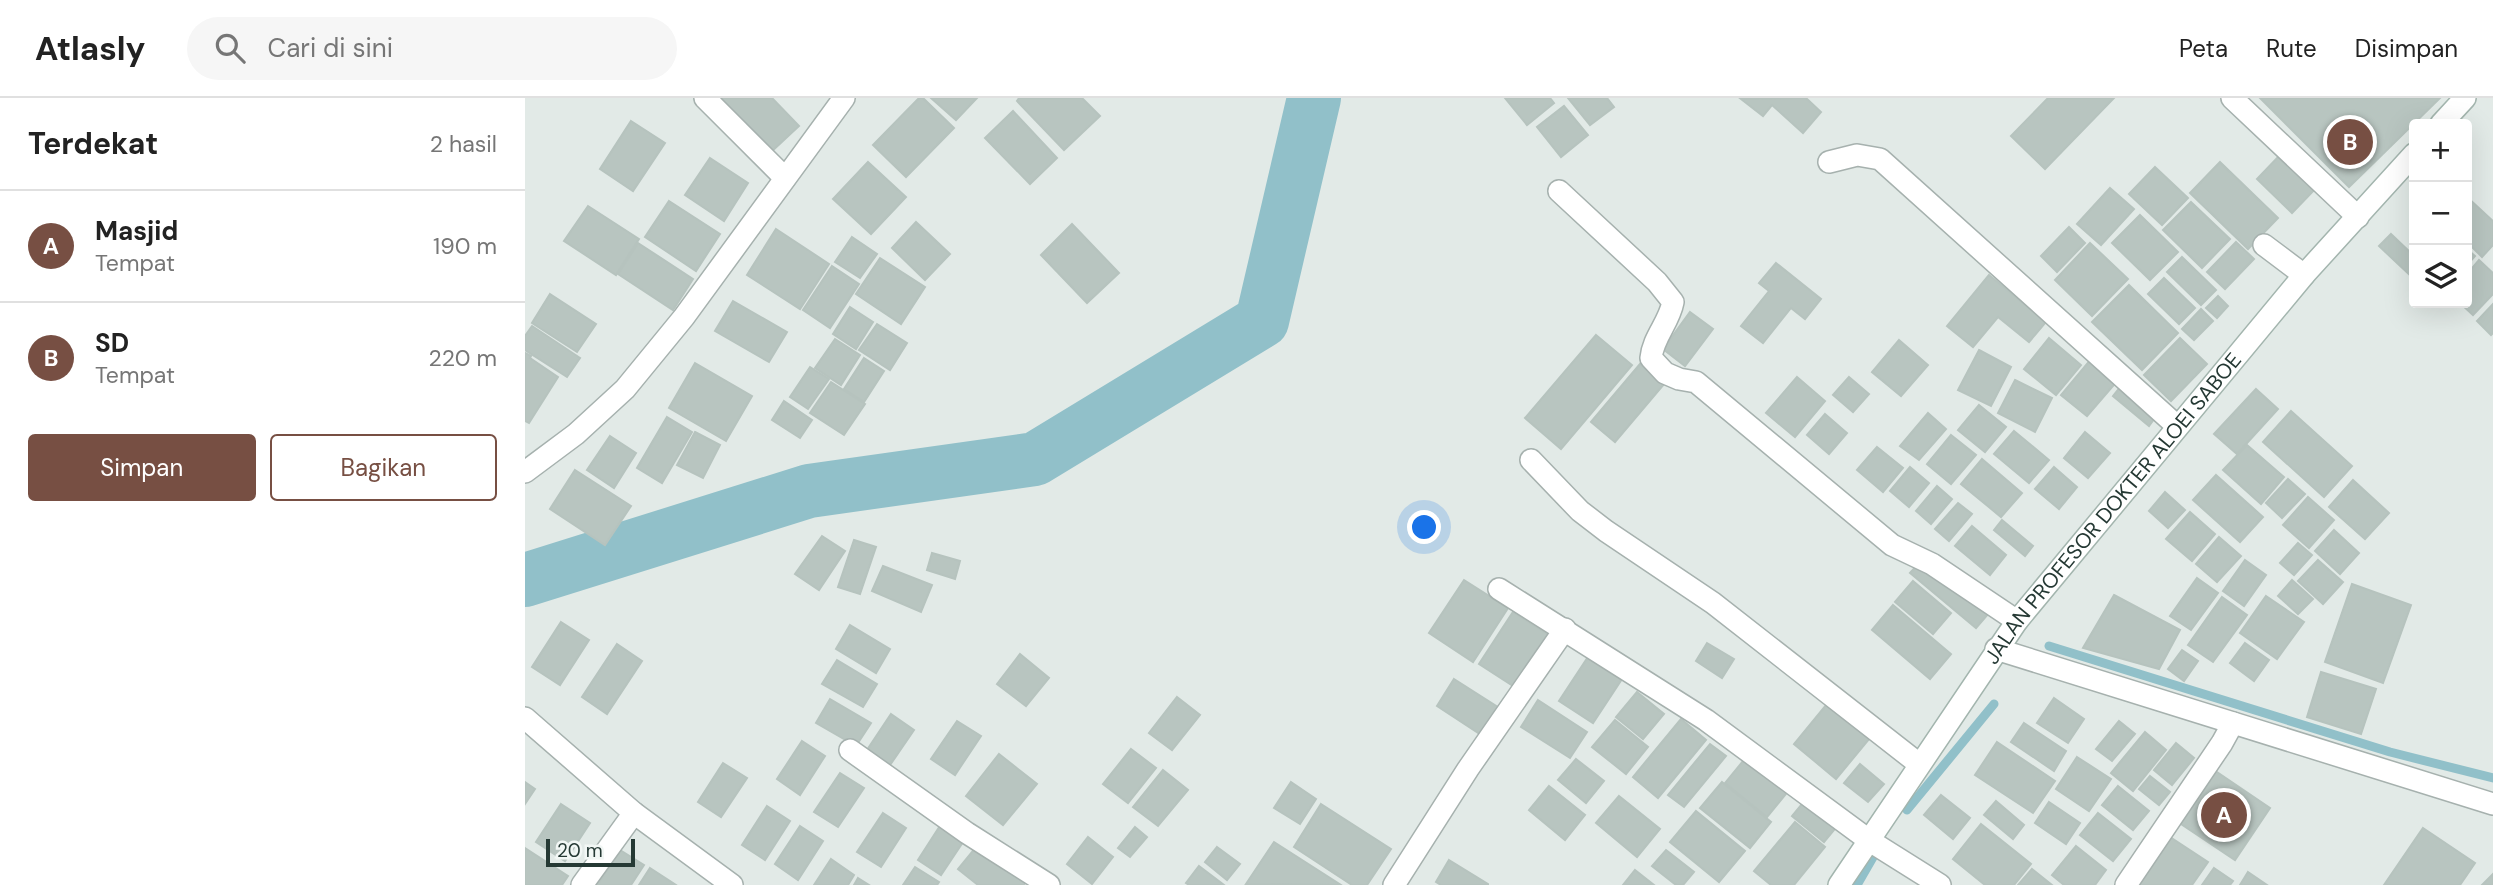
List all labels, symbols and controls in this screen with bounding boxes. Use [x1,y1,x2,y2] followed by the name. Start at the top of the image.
[187,17,677,80] search box
[35,27,145,70] text: Atlasly
[211,29,249,67] icon: search
[267,31,393,65] text: Cari di sini
[2179,33,2228,64] text: Peta
[2266,33,2317,64] text: Rute
[2355,33,2458,64] text: Disimpan
[2327,116,2373,168] pin: B
[2409,119,2472,308] map controls
[2409,119,2472,182] button: +
[28,124,158,163] text: Terdekat
[430,129,497,159] text: 2 hasil
[2409,182,2472,245] button: −
[95,214,178,248] text: Masjid
[43,231,59,261] text: A
[433,231,497,261] text: 190 m
[2409,245,2472,308] button: layers
[95,248,175,278] text: Tempat
[95,326,129,360] text: SD
[44,343,58,373] text: B
[428,343,497,373] text: 220 m
[1978,347,2248,670] street label: JALAN PROFESOR DOKTER ALOEI SABOE
[95,360,175,390] text: Tempat
[28,434,256,501] button: Simpan
[270,434,497,501] button: Bagikan
[1407,510,1441,544] your location
[2201,789,2247,841] pin: A
[546,836,635,868] scale bar
[557,838,603,863] text: 20 m

